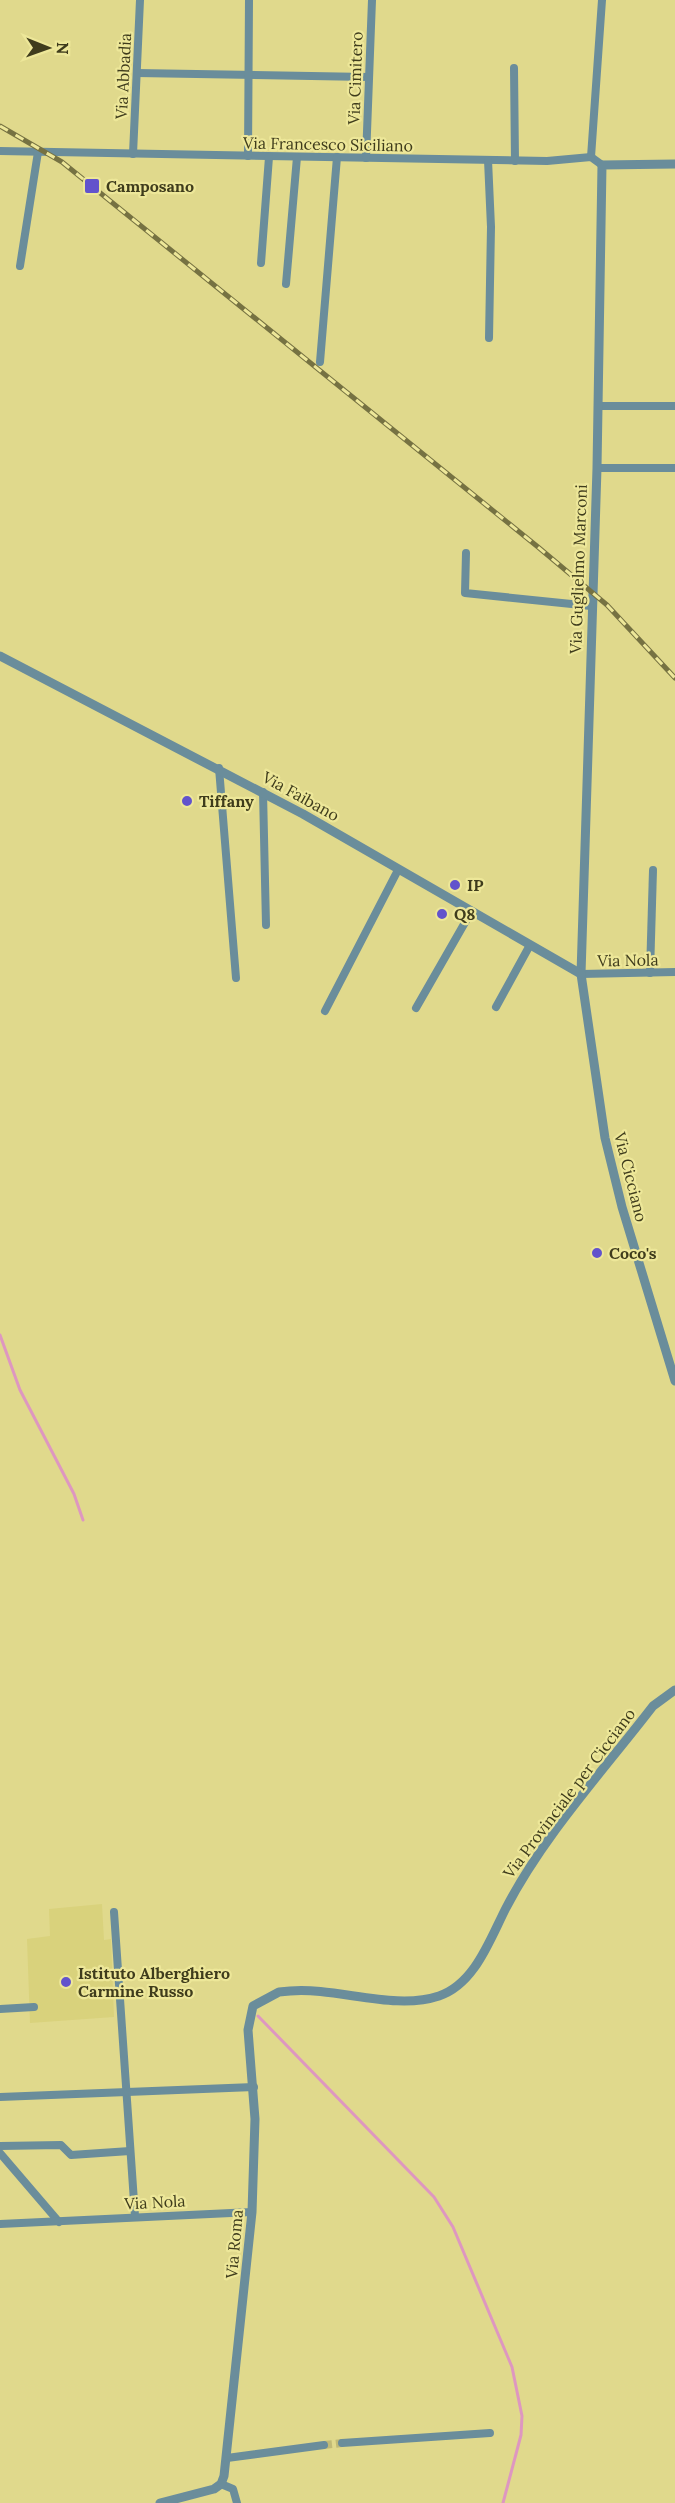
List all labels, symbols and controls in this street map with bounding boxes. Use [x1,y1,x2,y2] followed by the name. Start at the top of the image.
[18,18,78,78] north arrow
[343,31,367,126] street label: Via Cimitero
[111,32,135,121] street label: Via Abbadia
[53,42,73,55] text: N
[242,133,413,155] street label: Via Francesco Siciliano
[106,176,194,196] place label: Camposano
[83,177,101,195] marker: Camposano
[565,484,591,655] street label: Via Guglielmo Marconi
[258,766,343,825] street label: Via Faibano
[199,791,254,811] place label: Tiffany
[180,794,194,808] marker: Tiffany
[467,875,483,895] place label: IP
[448,878,462,892] marker: IP
[454,904,475,924] place label: Q8
[435,907,449,921] marker: Q8
[596,949,659,971] street label: Via Nola
[610,1129,652,1224] street label: Via Cicciano
[609,1243,657,1263] place label: Coco's
[590,1246,604,1260] marker: Coco's
[498,1704,639,1883] street label: Via Provinciale per Cicciano
[78,1963,230,2001] place label: Istituto Alberghiero Carmine Russo
[59,1975,73,1989] marker: Istituto Alberghiero Carmine Russo
[123,2190,186,2214] street label: Via Nola
[221,2209,247,2280] street label: Via Roma

